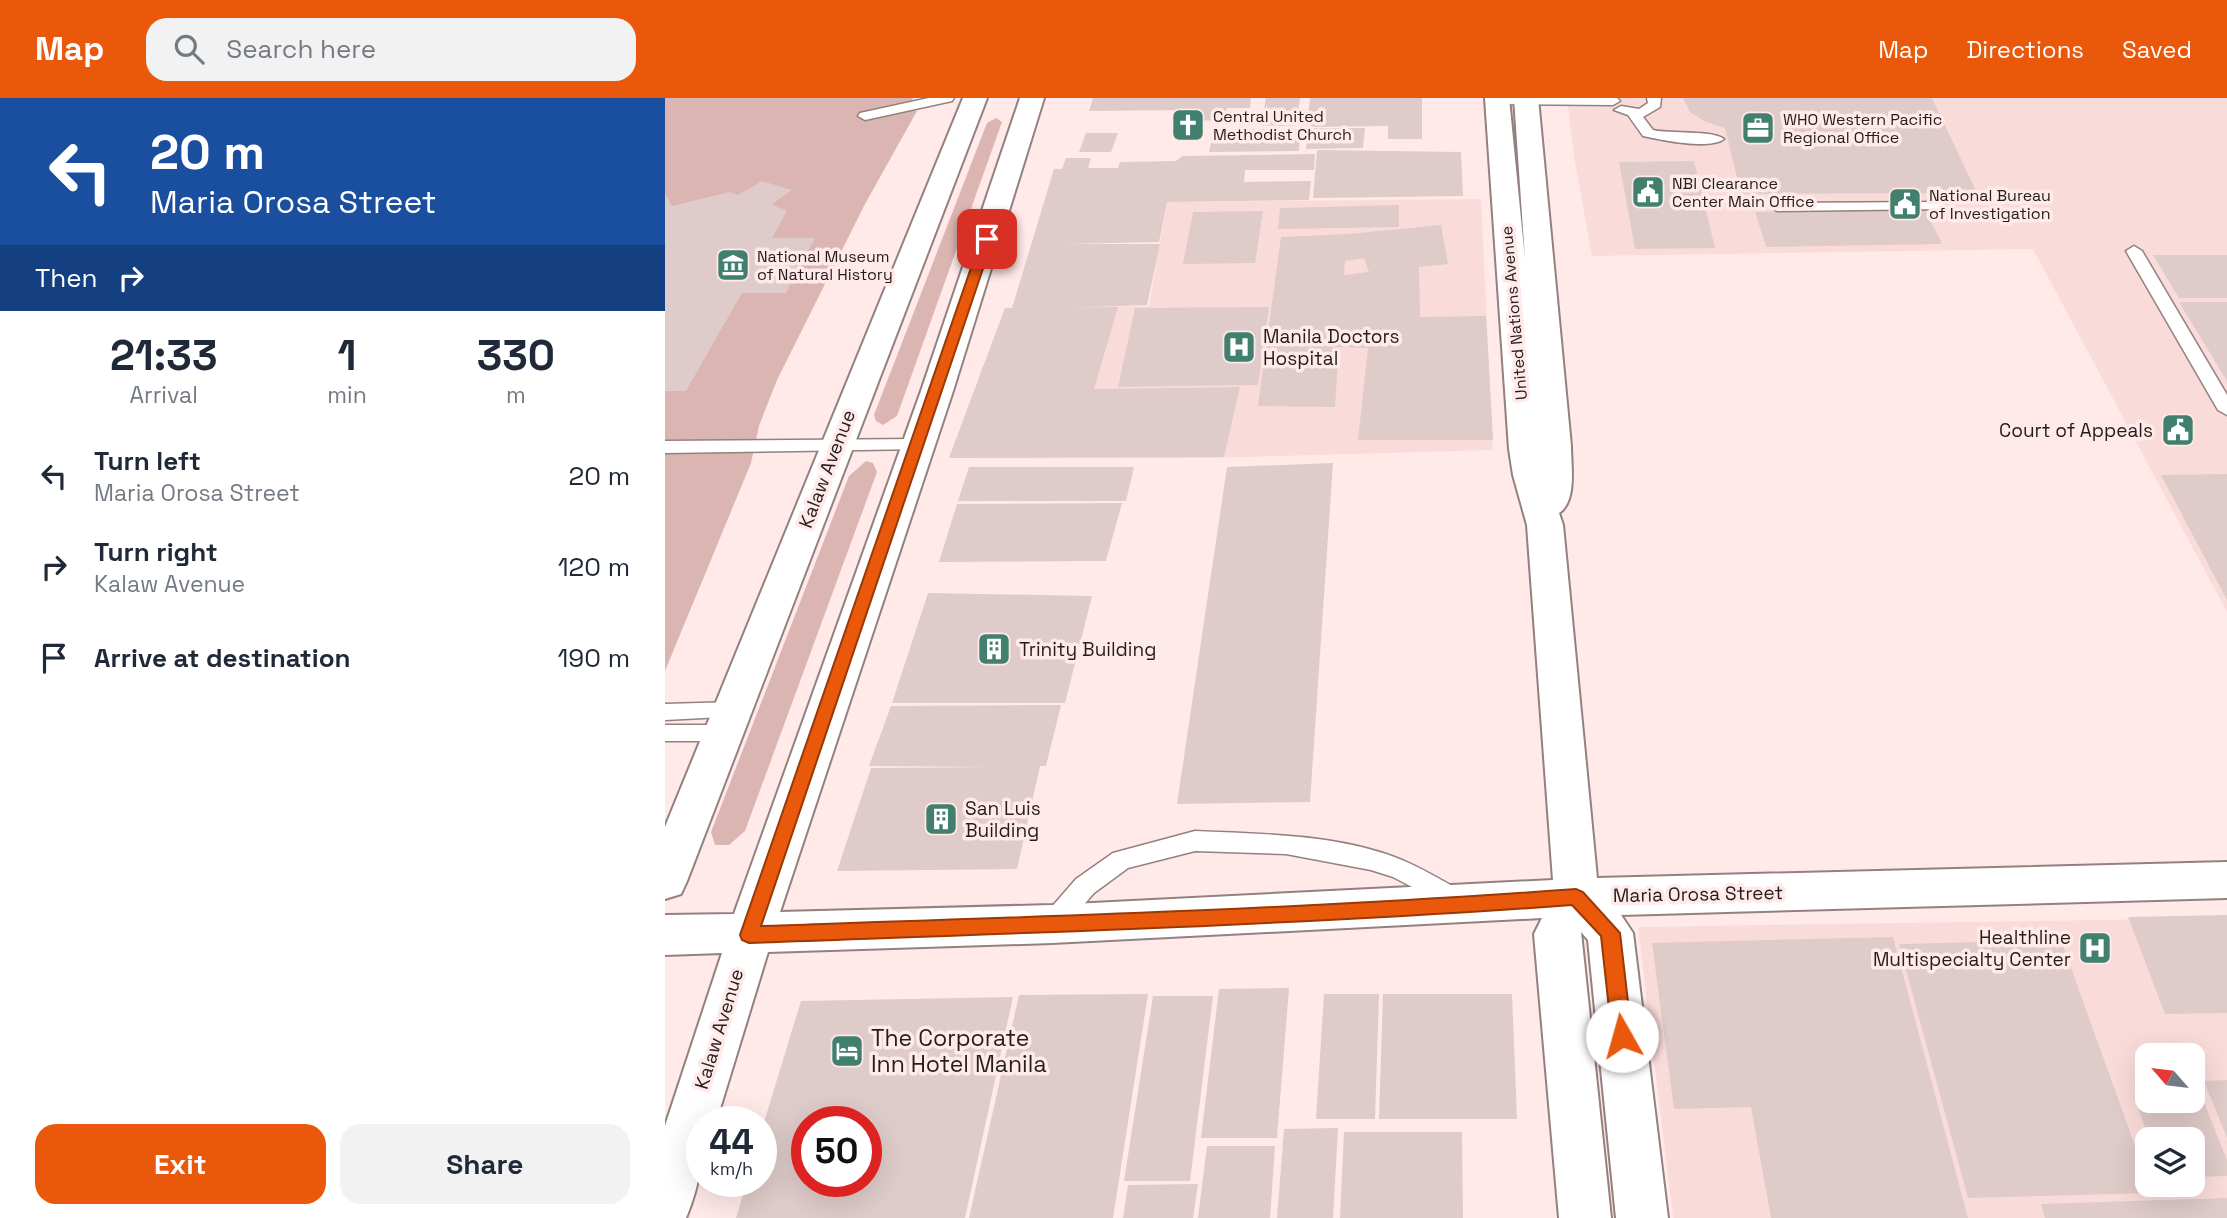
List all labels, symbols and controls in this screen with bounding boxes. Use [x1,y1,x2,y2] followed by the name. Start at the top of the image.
[146,18,636,81] search box
[35,28,104,70] text: Map
[170,30,208,68] icon: search
[226,32,376,66] text: Search here
[1878,34,1928,65] text: Map
[1966,34,2084,65] text: Directions
[2122,34,2192,65] text: Saved
[1169,106,1207,144] church icon: Central United Methodist Church
[1213,106,1352,145] place label: Central United Methodist Church
[1739,109,1777,147] office icon: WHO Western Pacific Regional Office
[1783,109,1942,148] place label: WHO Western Pacific Regional Office
[150,121,265,183] text: 20 m
[35,126,126,217] icon: left
[1629,173,1667,211] public building icon: NBI Clearance Center Main Office
[1672,173,1814,212] place label: NBI Clearance Center Main Office
[150,182,436,222] text: Maria Orosa Street
[1886,185,1924,223] public building icon: National Bureau of Investigation
[1929,185,2051,224] place label: National Bureau of Investigation
[957,209,1017,269] pin
[968,220,1006,258] icon: arrive
[1496,225,1532,401] street label: United Nations Avenue
[714,246,752,284] museum icon: National Museum of Natural History
[757,246,893,285] place label: National Museum of Natural History
[112,259,150,297] icon: right
[35,261,98,295] text: Then
[1263,324,1400,371] place label: Manila Doctors Hospital
[1220,328,1258,366] hospital icon: Manila Doctors Hospital
[110,329,217,382] text: 21:33
[338,329,357,382] text: 1
[477,329,555,382] text: 330
[129,380,198,410] text: Arrival
[327,380,367,410] text: min
[506,380,526,410] text: m
[793,406,861,532] street label: Kalaw Avenue
[2159,411,2197,449] public building icon: Court of Appeals
[1999,418,2153,443] place label: Court of Appeals
[94,444,201,478] text: Turn left
[35,457,73,495] icon: left
[569,459,630,493] text: 20 m
[94,478,300,508] text: Maria Orosa Street
[94,535,218,569] text: Turn right
[35,548,73,586] icon: right
[558,550,630,584] text: 120 m
[94,569,245,599] text: Kalaw Avenue
[975,630,1013,668] building icon: Trinity Building
[1019,637,1156,662] place label: Trinity Building
[35,639,73,677] icon: arrive
[94,641,351,675] text: Arrive at destination
[558,641,630,675] text: 190 m
[965,796,1041,843] place label: San Luis Building
[922,800,960,838] building icon: San Luis Building
[1613,880,1783,908] street label: Maria Orosa Street
[1873,925,2071,972] place label: Healthline Multispecialty Center
[2076,929,2114,967] hospital icon: Healthline Multispecialty Center
[689,966,749,1092] street label: Kalaw Avenue
[1585,999,1659,1073] position arrow
[871,1023,1047,1079] place label: The Corporate Inn Hotel Manila
[828,1032,866,1070] hotel icon: The Corporate Inn Hotel Manila
[2135,1043,2205,1113] north arrow
[2135,1043,2205,1197] map controls
[791,1106,882,1197] speed limit sign: 50
[709,1120,754,1164] text: 44
[35,1124,326,1204] button: Exit
[340,1124,630,1204] button: Share
[2135,1127,2205,1197] button: layers
[710,1157,753,1180] text: km/h

